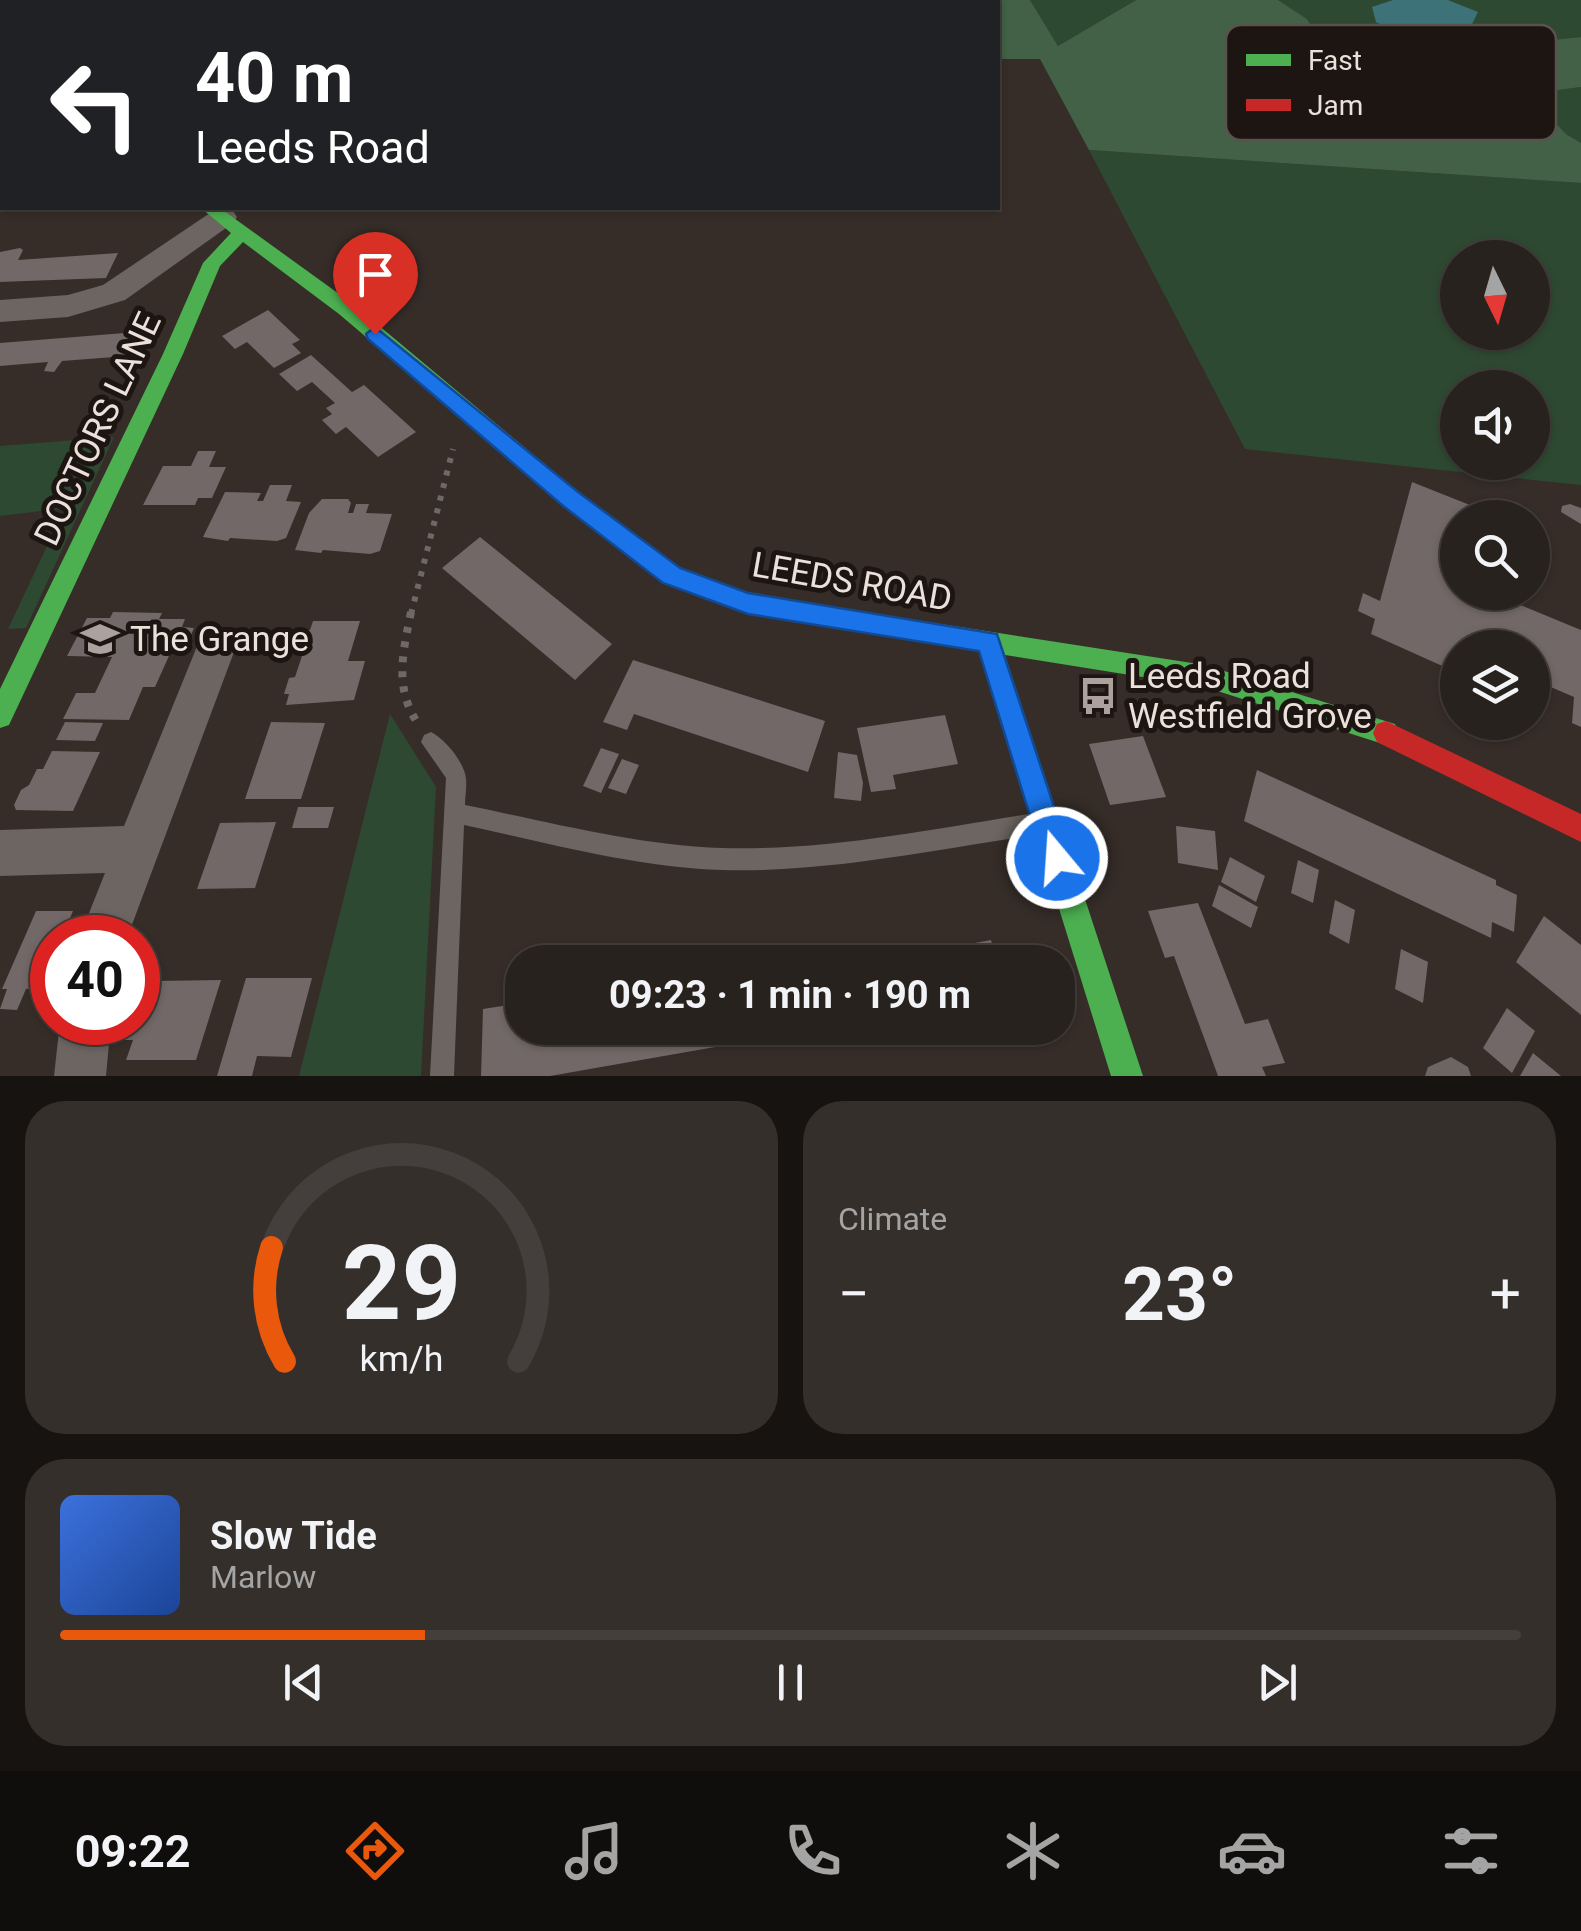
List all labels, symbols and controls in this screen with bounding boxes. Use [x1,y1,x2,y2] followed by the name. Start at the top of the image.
[1226,25,1556,140] legend
[195,37,353,119] text: 40 m
[30,40,160,170] icon: left
[1308,44,1362,77] text: Fast
[1308,89,1363,122] text: Jam
[195,121,430,174] text: Leeds Road
[333,232,418,335] pin
[1440,240,1550,350] north arrow
[1440,240,1550,740] map controls
[348,247,403,302] icon: arrive
[26,306,170,552] street label: DOCTORS LANE
[1440,370,1550,480] button: sound
[1440,500,1550,610] button: search
[749,544,955,620] street label: LEEDS ROAD
[79,618,121,660] school or university icon: The Grange
[130,619,309,660] place label: The Grange
[1440,630,1550,740] button: layers
[1128,656,1372,737] place label: Leeds Road Westfield Grove
[1077,675,1119,717] bus stop icon: Leeds Road Westfield Grove
[1005,806,1109,910] position arrow
[30,915,160,1045] speed limit sign: 40
[609,973,971,1017] text: 09:23 · 1 min · 190 m
[838,1200,947,1238] text: Climate
[342,1223,461,1344] text: 29
[1122,1250,1237,1338] text: 23°
[838,1262,869,1326] text: −
[1490,1262,1521,1326] text: +
[360,1338,443,1380] text: km/h
[210,1514,377,1558] text: Slow Tide
[210,1558,316,1596] text: Marlow
[276,1655,331,1710] icon: previous
[763,1655,818,1710] icon: pause
[1250,1655,1305,1710] icon: next
[340,1816,410,1886] icon: directions
[559,1816,629,1886] icon: music
[778,1816,848,1886] icon: phone
[998,1816,1068,1886] icon: climate
[1217,1816,1287,1886] icon: car
[1436,1816,1506,1886] icon: filters
[75,1825,191,1878] text: 09:22

